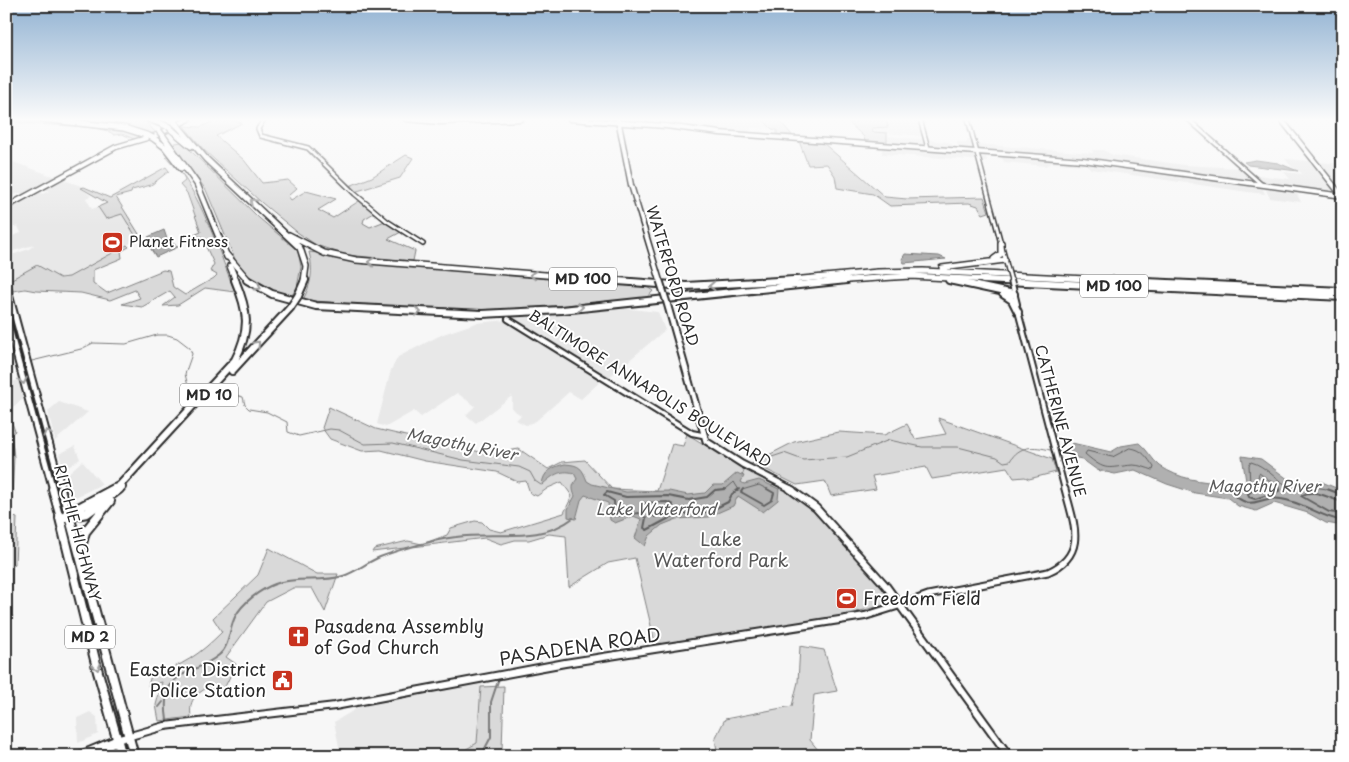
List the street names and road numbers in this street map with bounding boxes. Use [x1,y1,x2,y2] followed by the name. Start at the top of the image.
[641,202,706,349] street label: WATERFORD ROAD
[549,268,617,290] road number: MD 100
[1080,274,1148,298] road number: MD 100
[525,303,777,472] street label: BALTIMORE ANNAPOLIS BOULEVARD
[1030,342,1093,499] street label: CATHERINE AVENUE
[180,384,238,406] road number: MD 10
[49,462,108,604] street label: RITCHIE HIGHWAY
[497,619,662,672] street label: PASADENA ROAD
[65,626,115,649] road number: MD 2

